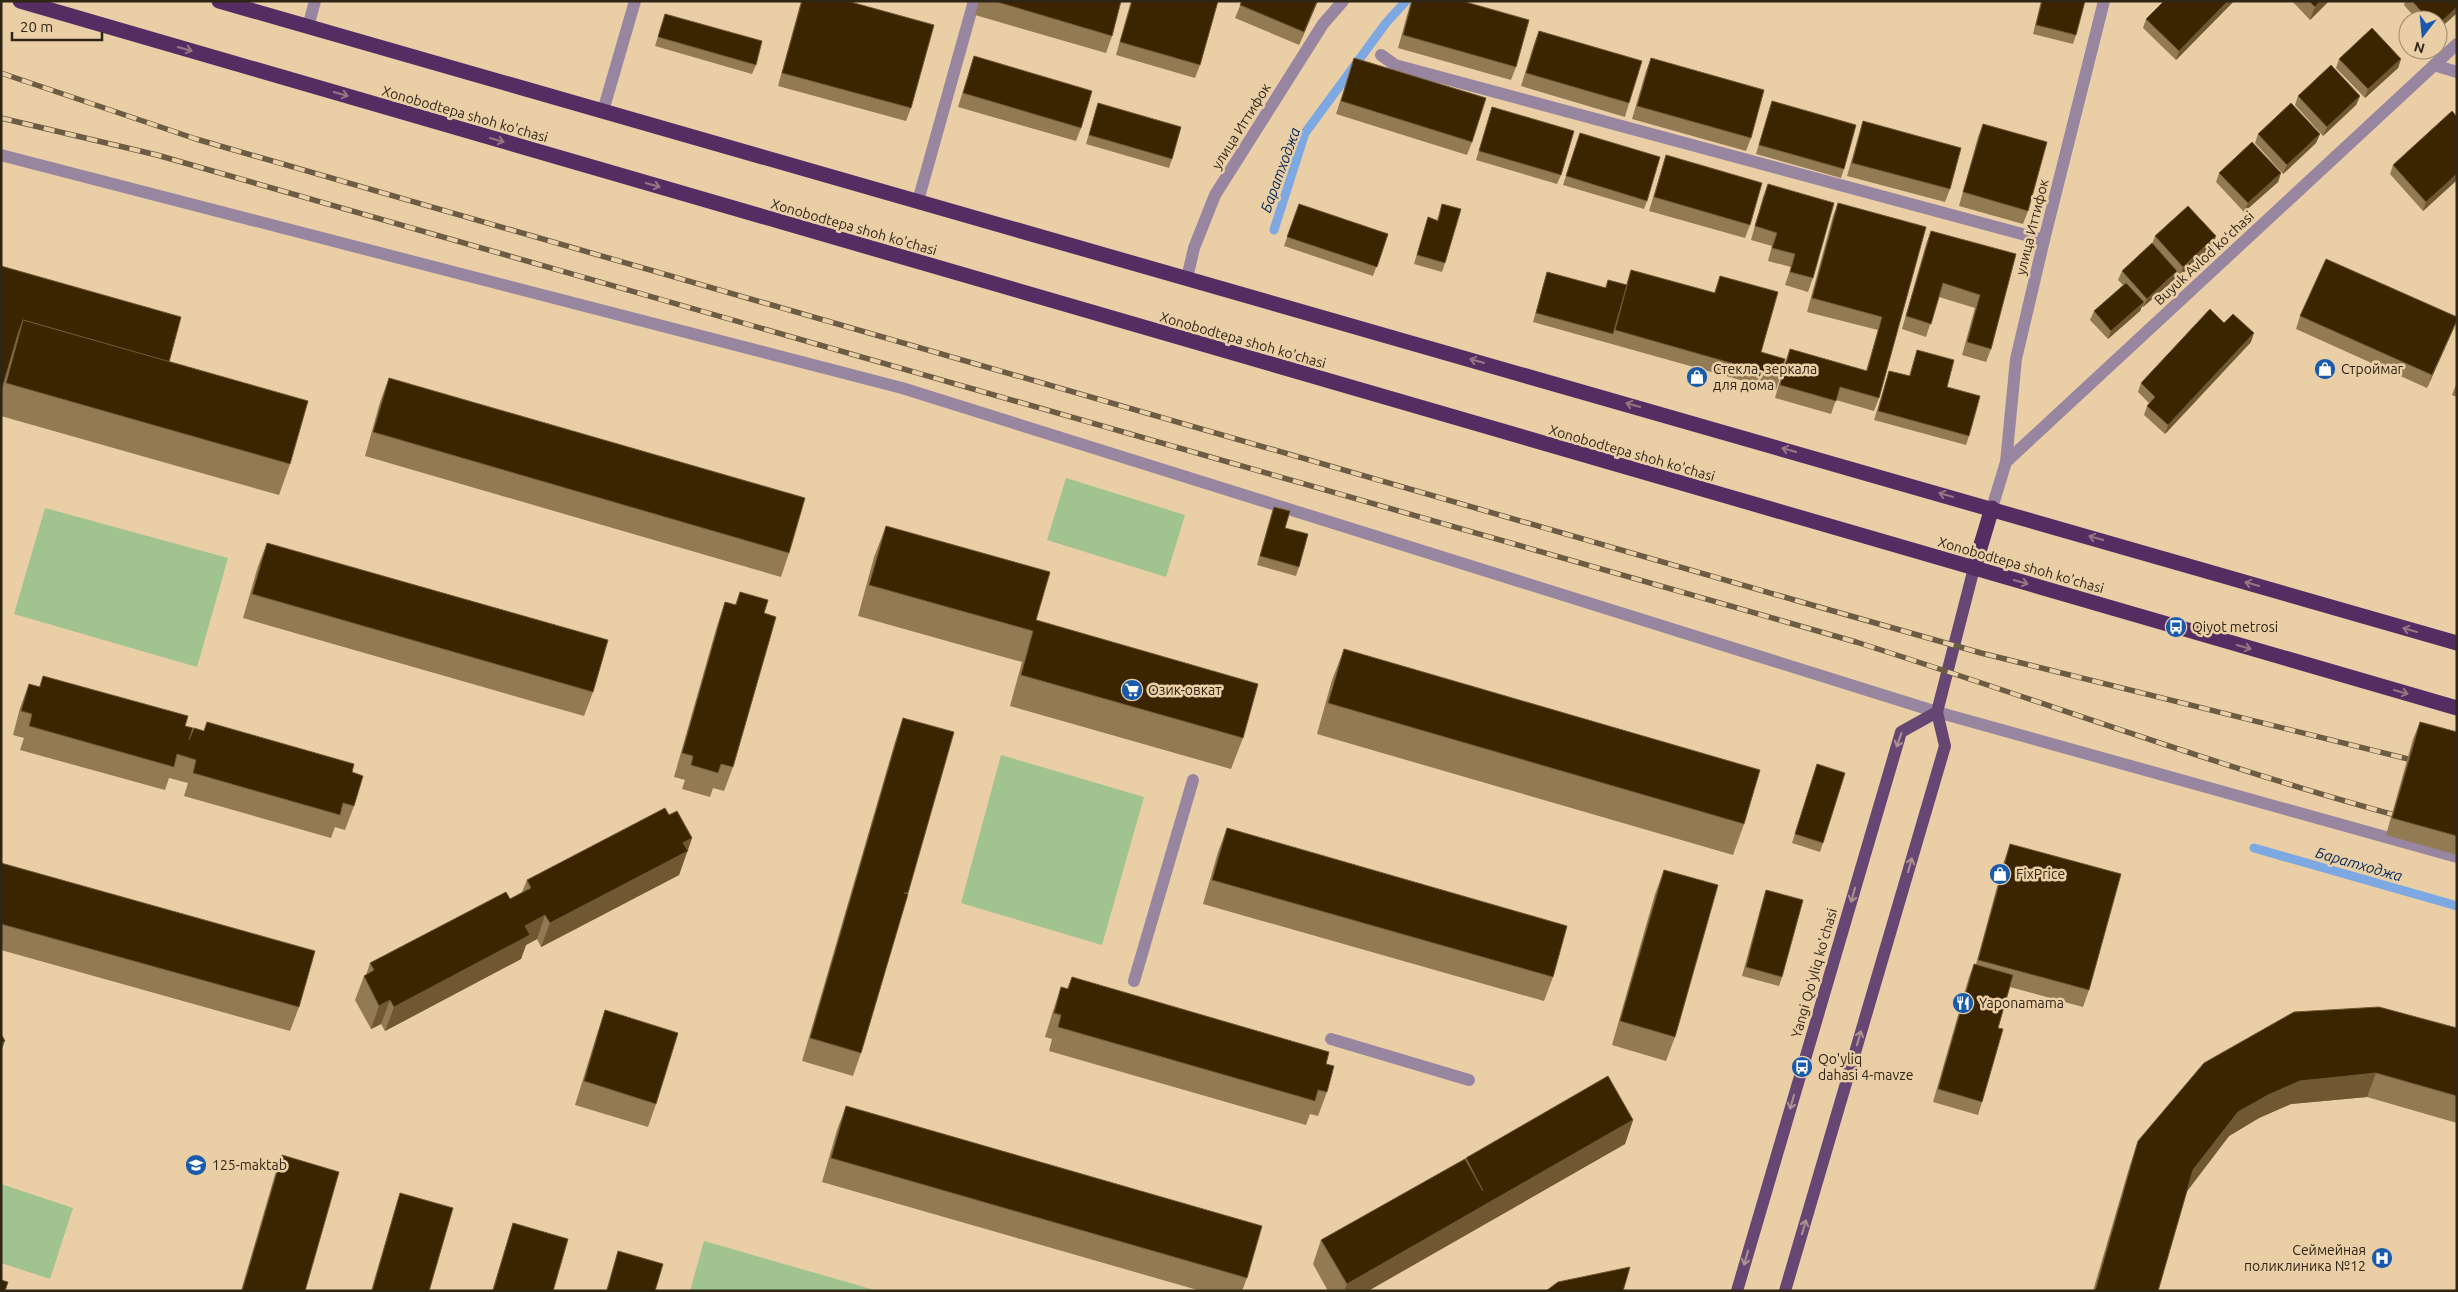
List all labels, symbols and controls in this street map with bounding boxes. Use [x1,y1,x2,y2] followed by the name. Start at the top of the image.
[12,10,102,42] scale bar
[2398,10,2448,60] north arrow
[20,18,53,35] text: 20 m
[2412,38,2427,57] text: N
[176,45,192,55] one-way arrow
[1208,80,1274,172] street label: улица Иттифок
[380,83,550,145] street label: Xonobodtepa shoh ko'chasi
[332,90,348,100] one-way arrow
[1257,125,1303,215] water label: Баратходжа
[488,135,504,145] one-way arrow
[2012,177,2052,277] street label: улица Иттифок
[644,181,660,191] one-way arrow
[769,196,939,258] street label: Xonobodtepa shoh ko'chasi
[2151,208,2257,308] street label: Buyuk Avlod koʻchasi
[1158,309,1328,371] street label: Xonobodtepa shoh ko'chasi
[1469,355,1485,365] one-way arrow
[2313,357,2337,381] shop icon: Строймаг
[1713,361,1817,393] place label: Стекла, зеркала для дома
[2341,361,2404,377] place label: Строймаг
[1685,365,1709,389] shop icon: Стекла, зеркала для дома
[1625,400,1641,410] one-way arrow
[1547,422,1717,484] street label: Xonobodtepa shoh ko'chasi
[1782,445,1798,454] one-way arrow
[1938,489,1954,499] one-way arrow
[2088,533,2104,543] one-way arrow
[1936,534,2106,596] street label: Xonobodtepa shoh ko'chasi
[2013,578,2029,588] one-way arrow
[2244,579,2260,589] one-way arrow
[2164,615,2188,639] bus stop icon: Qiyot metrosi
[2192,619,2278,635] place label: Qiyot metrosi
[2402,624,2418,634] one-way arrow
[2236,642,2252,652] one-way arrow
[1120,678,1144,702] supermarket icon: Озик-овкат
[1148,682,1221,698] place label: Озик-овкат
[2392,687,2408,697] one-way arrow
[1894,732,1903,747] one-way arrow
[2314,844,2404,884] water label: Баратходжа
[1906,857,1915,873] one-way arrow
[1988,862,2012,886] shop icon: FixPrice
[2016,866,2065,882] place label: FixPrice
[1847,887,1857,903] one-way arrow
[1788,906,1840,1040] street label: Yangi Qo'yliq ko'chasi
[1951,991,1975,1015] restaurant icon: Yaponamama
[1979,995,2064,1011] place label: Yaponamama
[1855,1030,1865,1046] one-way arrow
[1818,1051,1913,1083] place label: Qo'yliq dahasi 4-mavze
[1790,1055,1814,1079] bus stop icon: Qo'yliq dahasi 4-mavze
[1787,1093,1797,1109] one-way arrow
[184,1153,208,1177] school or university icon: 125-maktab
[212,1157,287,1173] place label: 125-maktab
[1799,1220,1809,1236] one-way arrow
[2244,1242,2366,1274] place label: Сеймейная поликлиника №12
[2370,1246,2394,1270] hospital icon: Сеймейная поликлиника №12
[1741,1249,1751,1265] one-way arrow

